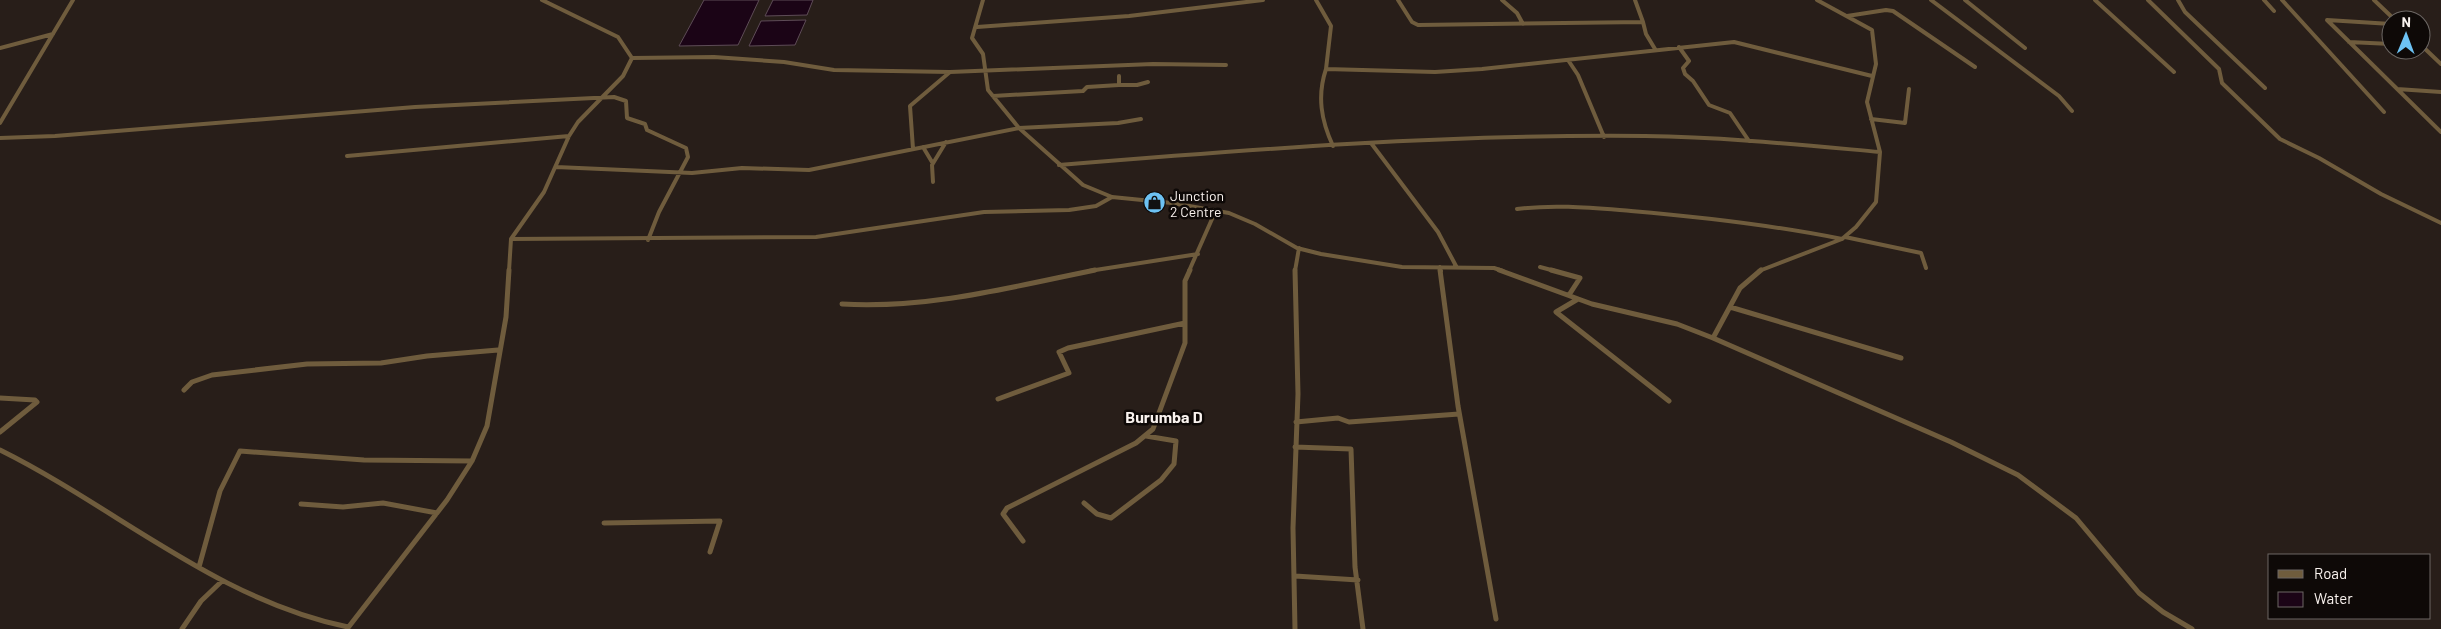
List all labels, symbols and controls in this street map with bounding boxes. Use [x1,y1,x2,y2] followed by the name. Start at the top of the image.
[2381,10,2431,60] north arrow
[2401,13,2411,30] text: N
[1170,187,1224,220] place label: Junction 2 Centre
[1142,191,1166,215] shop icon: Junction 2 Centre
[1125,407,1203,426] district label: Burumba D
[2268,554,2431,619] legend
[2314,564,2347,582] text: Road
[2314,589,2353,607] text: Water

